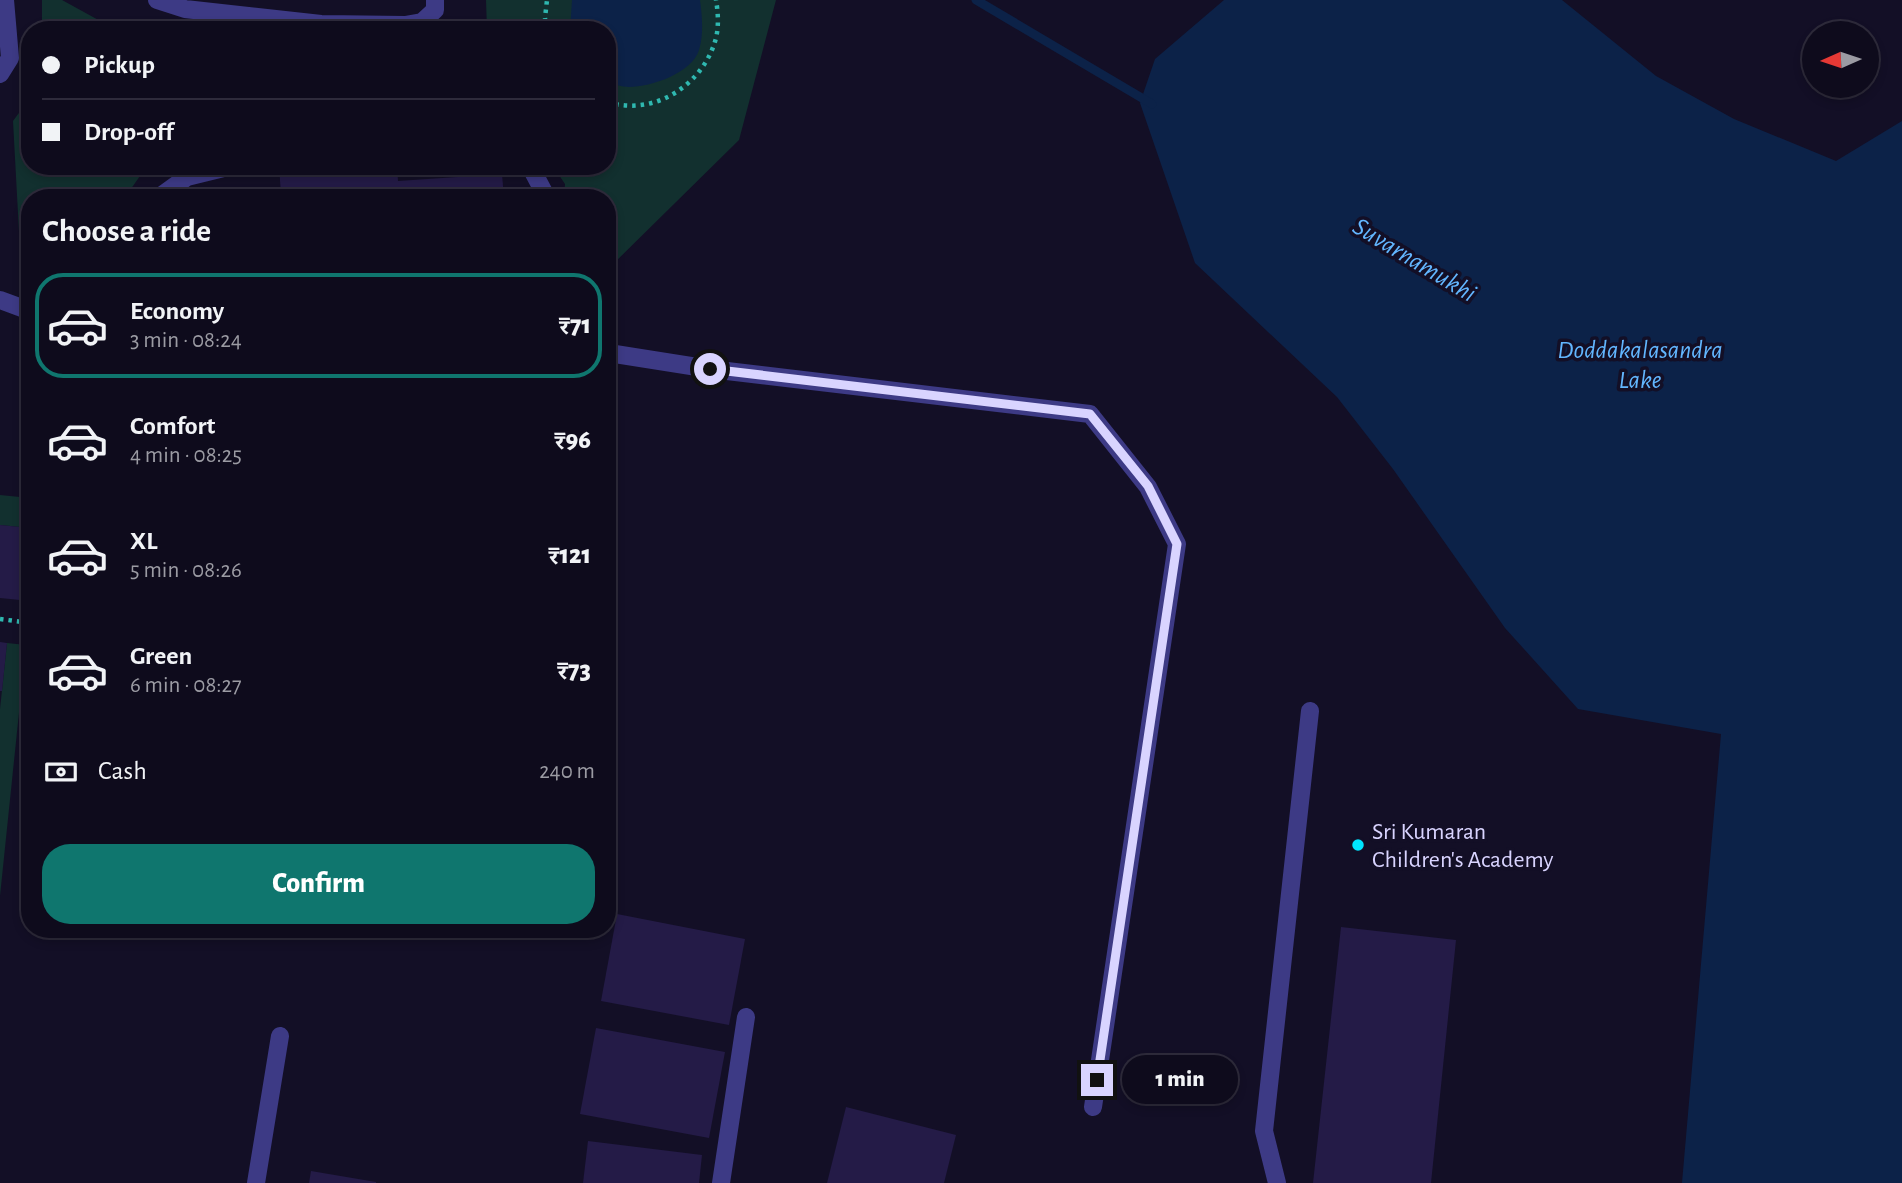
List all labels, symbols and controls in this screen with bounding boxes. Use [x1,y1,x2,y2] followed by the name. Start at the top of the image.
[1802,21,1880,98] north arrow
[1802,21,1879,98] map controls
[84,52,155,78] text: Pickup
[84,119,173,145] text: Drop-off
[1348,213,1481,307] water label: Suvarnamukhi
[42,215,211,247] text: Choose a ride
[46,294,109,357] icon: car
[130,298,224,324] text: Economy
[559,312,591,338] text: ₹71
[130,329,242,352] text: 3 min · 08:24
[1557,337,1723,393] water label: Doddakalasandra Lake
[694,353,726,385] route start
[46,409,109,472] icon: car
[130,413,215,439] text: Comfort
[554,427,591,453] text: ₹96
[130,444,242,467] text: 4 min · 08:25
[46,524,109,587] icon: car
[130,528,157,554] text: XL
[548,542,591,568] text: ₹121
[130,559,242,582] text: 5 min · 08:26
[46,639,109,702] icon: car
[130,643,192,669] text: Green
[557,657,591,683] text: ₹73
[130,674,242,697] text: 6 min · 08:27
[42,753,80,791] icon: cash
[98,758,147,784] text: Cash
[539,760,595,783] text: 240 m
[1372,820,1554,872] place label: Sri Kumaran Children's Academy
[1350,837,1366,853] marker: Sri Kumaran Children's Academy
[42,844,595,924] button: Confirm
[1122,1056,1237,1104] callout: 1 min
[1081,1064,1113,1096] route end
[1156,1068,1204,1091] text: 1 min

